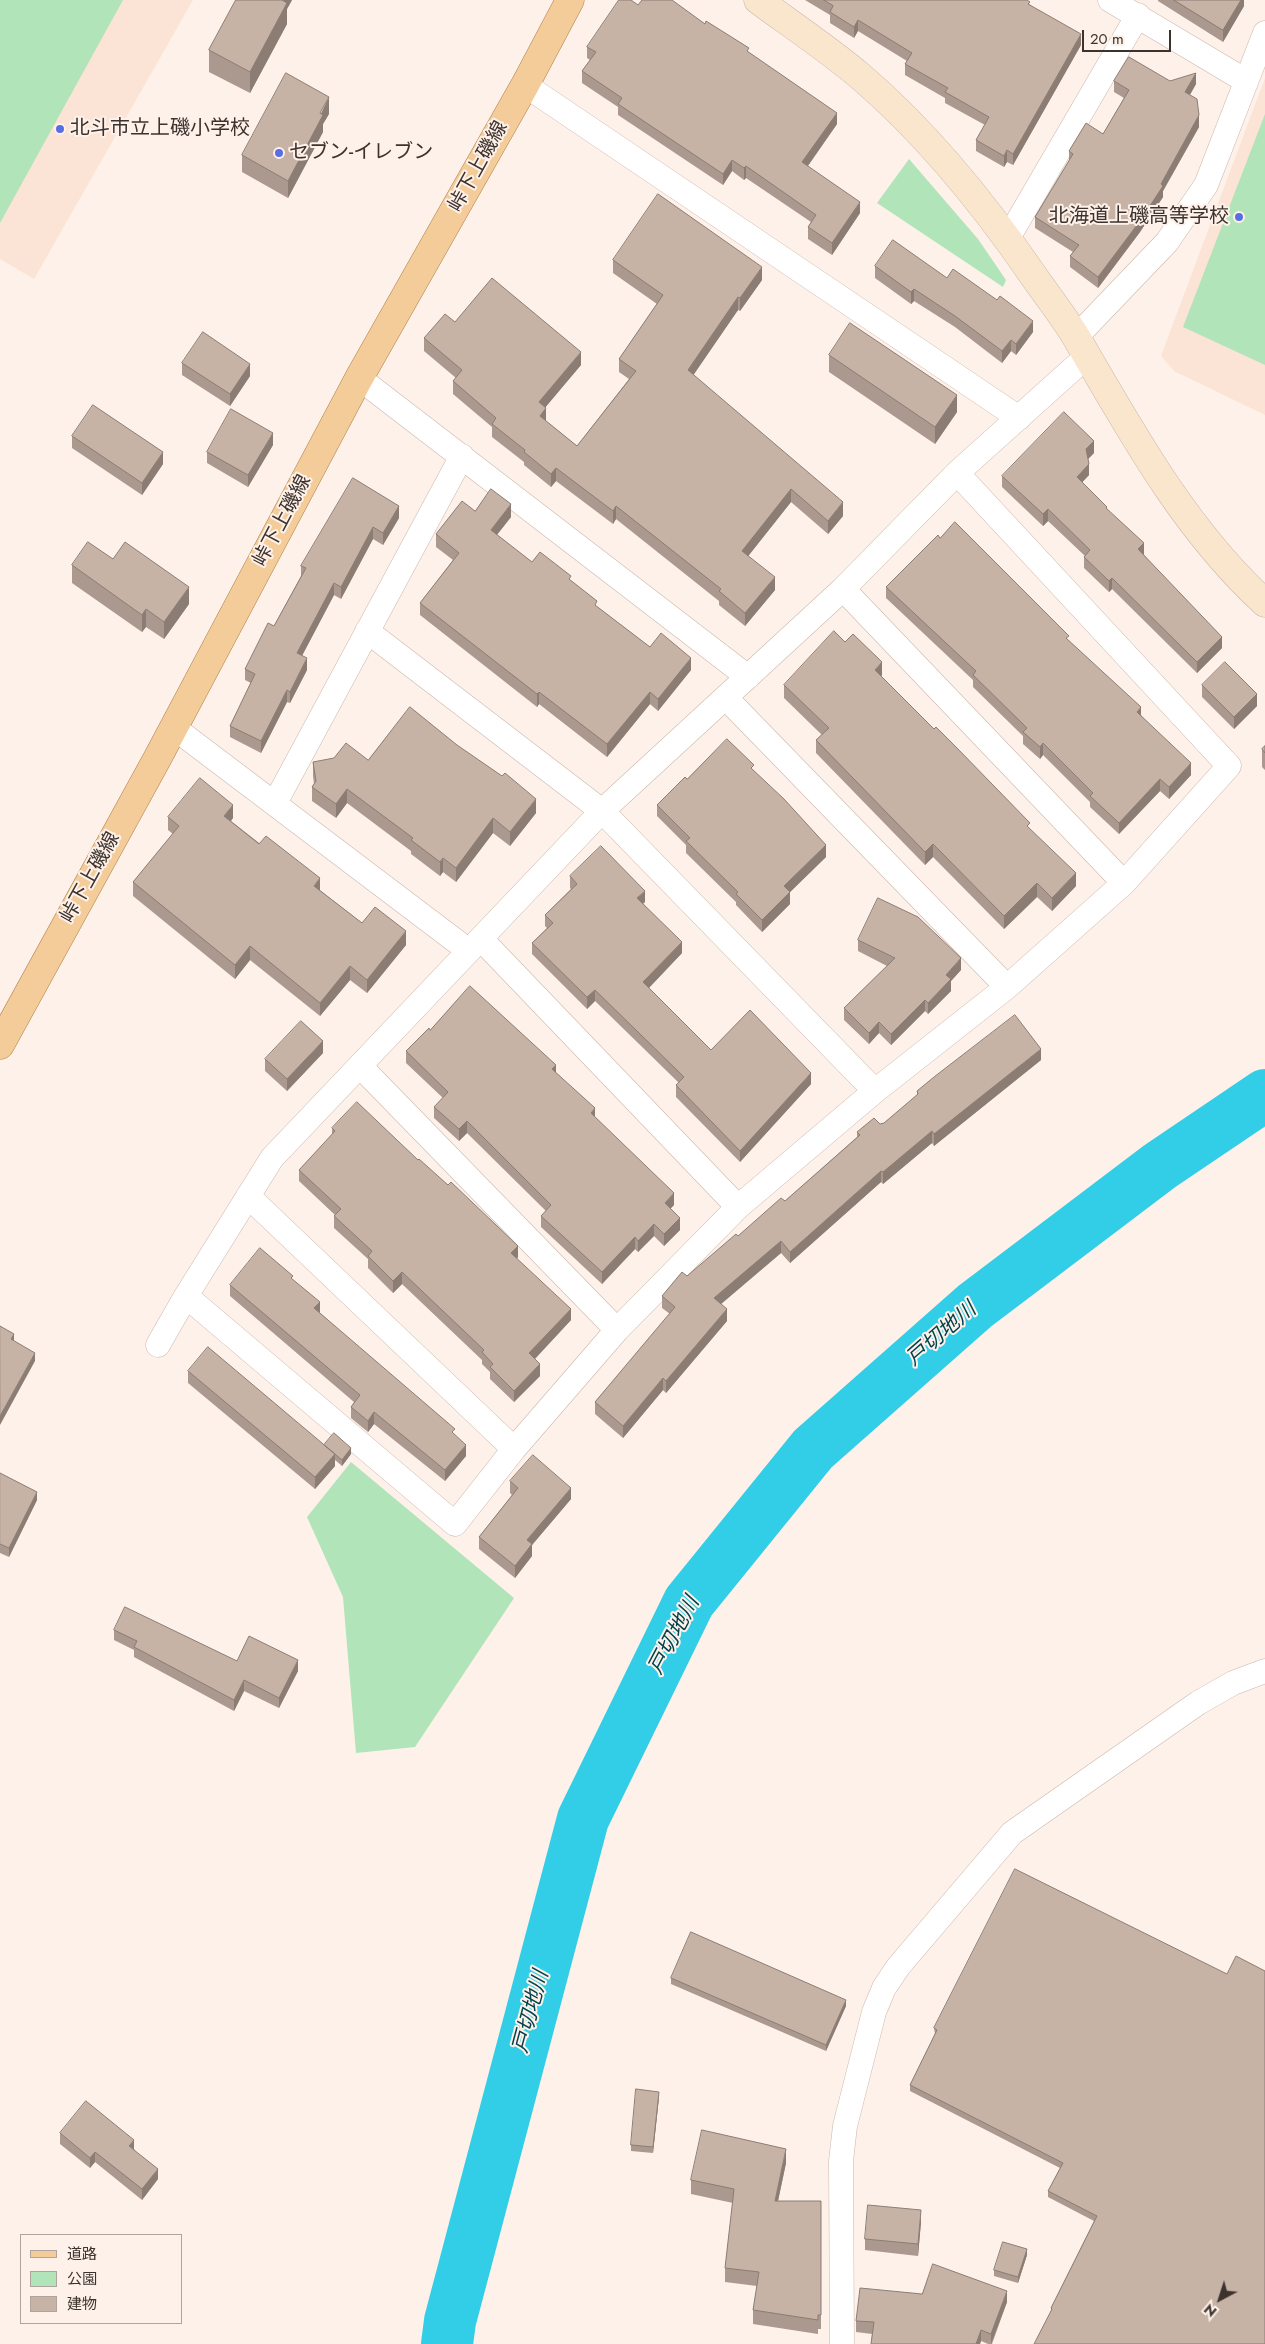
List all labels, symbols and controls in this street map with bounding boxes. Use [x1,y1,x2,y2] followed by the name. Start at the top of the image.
[1085,20,1174,52] scale bar
[1090,28,1124,50] text: 20 m
[70,117,250,141] place label: 北斗市立上磯小学校
[444,117,514,217] street label: 峠下上磯線
[54,123,66,135] marker: 北斗市立上磯小学校
[289,141,433,165] place label: セブン-イレブン
[273,147,285,159] marker: セブン-イレブン
[1049,205,1229,229] place label: 北海道上磯高等学校
[1233,211,1245,223] marker: 北海道上磯高等学校
[249,471,317,571] street label: 峠下上磯線
[56,828,126,928] street label: 峠下上磯線
[902,1298,982,1372] water label: 戸切地川
[644,1593,706,1679] water label: 戸切地川
[509,1968,555,2056] water label: 戸切地川
[20,2234,182,2324] legend
[67,2243,97,2265] text: 道路
[67,2268,97,2290] text: 公園
[1195,2274,1245,2324] north arrow
[67,2293,97,2315] text: 建物
[1200,2299,1221,2322] text: N

